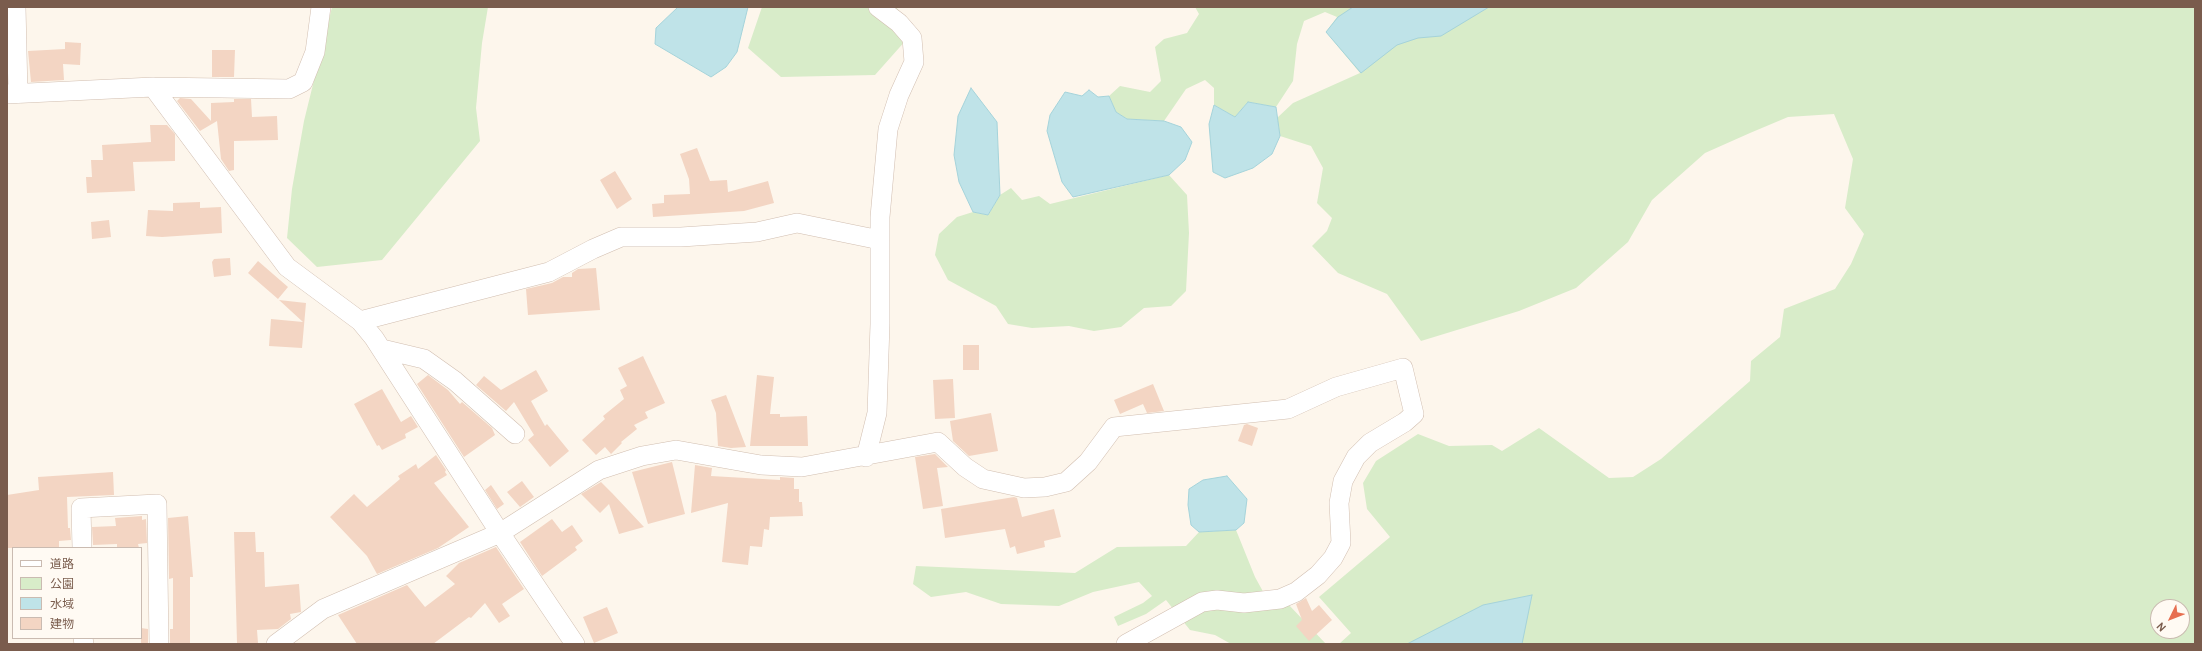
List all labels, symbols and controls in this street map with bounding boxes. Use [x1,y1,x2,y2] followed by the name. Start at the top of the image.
[12,547,142,639] legend
[50,557,74,573] text: 道路
[50,577,74,593] text: 公園
[50,597,74,613] text: 水域
[2150,599,2190,639] north arrow
[50,617,74,633] text: 建物
[2154,619,2170,634] text: N

